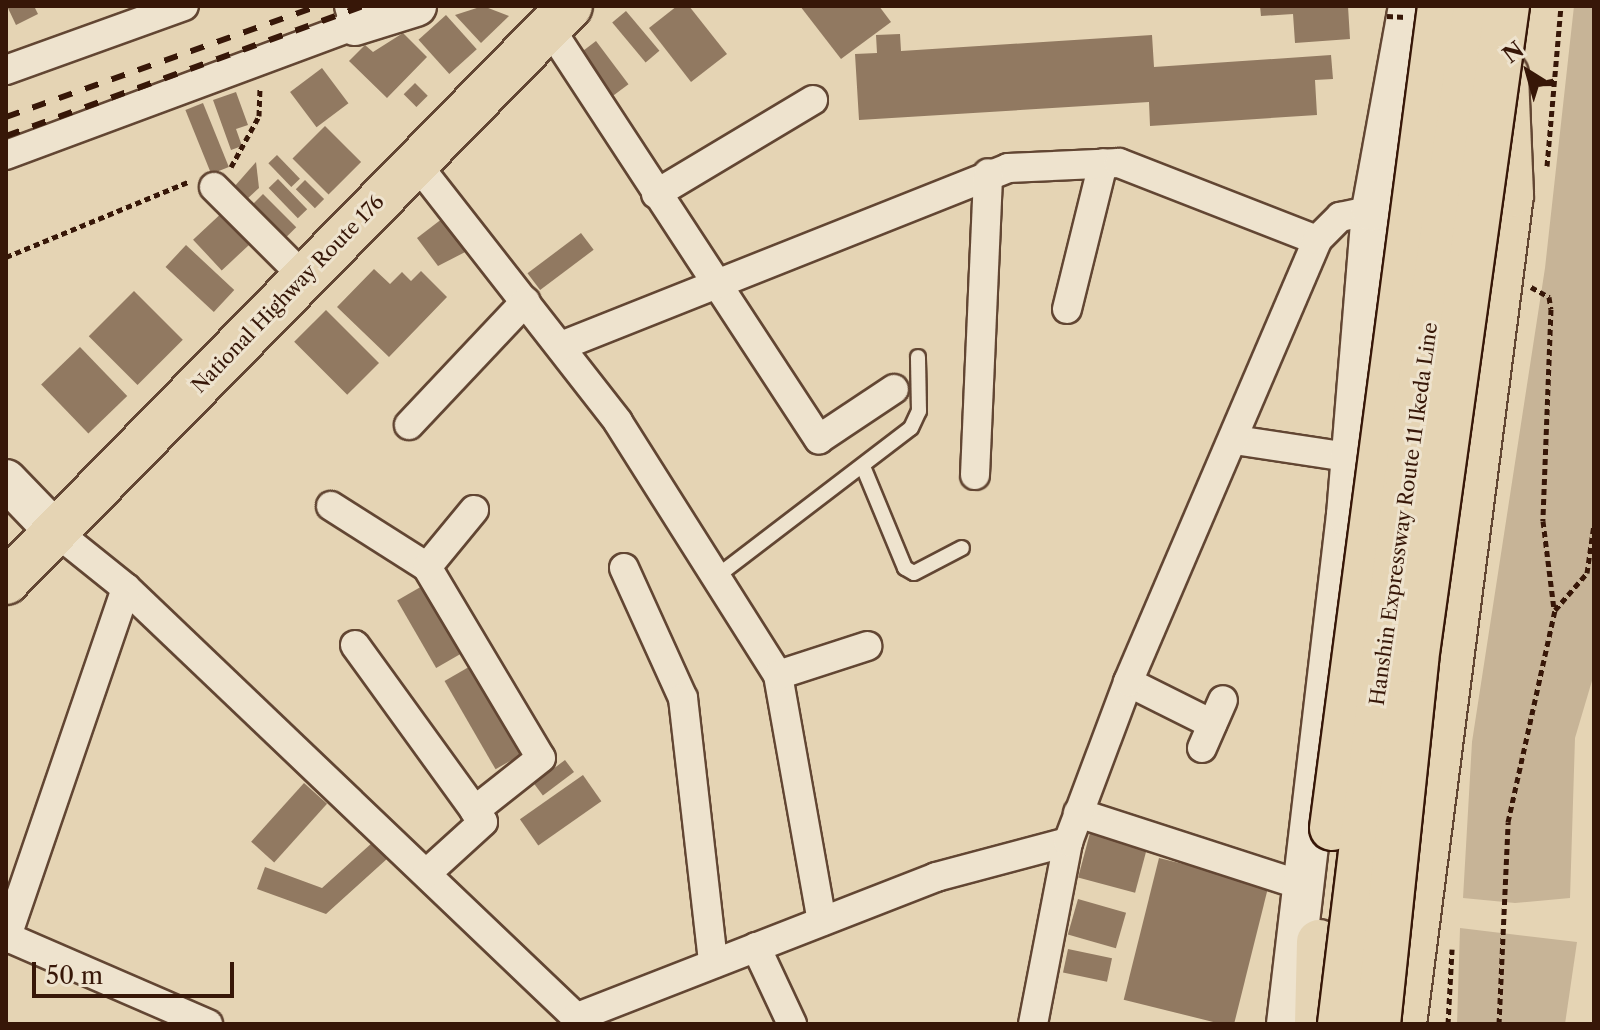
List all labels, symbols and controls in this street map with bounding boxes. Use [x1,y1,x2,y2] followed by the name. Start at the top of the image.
[1488,32,1568,112] north arrow
[1497,36,1529,69] text: N
[187,190,389,398] street label: National Highway Route 176
[1365,321,1443,707] street label: Hanshin Expressway Route 11 Ikeda Line
[36,946,238,996] scale bar
[46,961,103,990] text: 50 m

